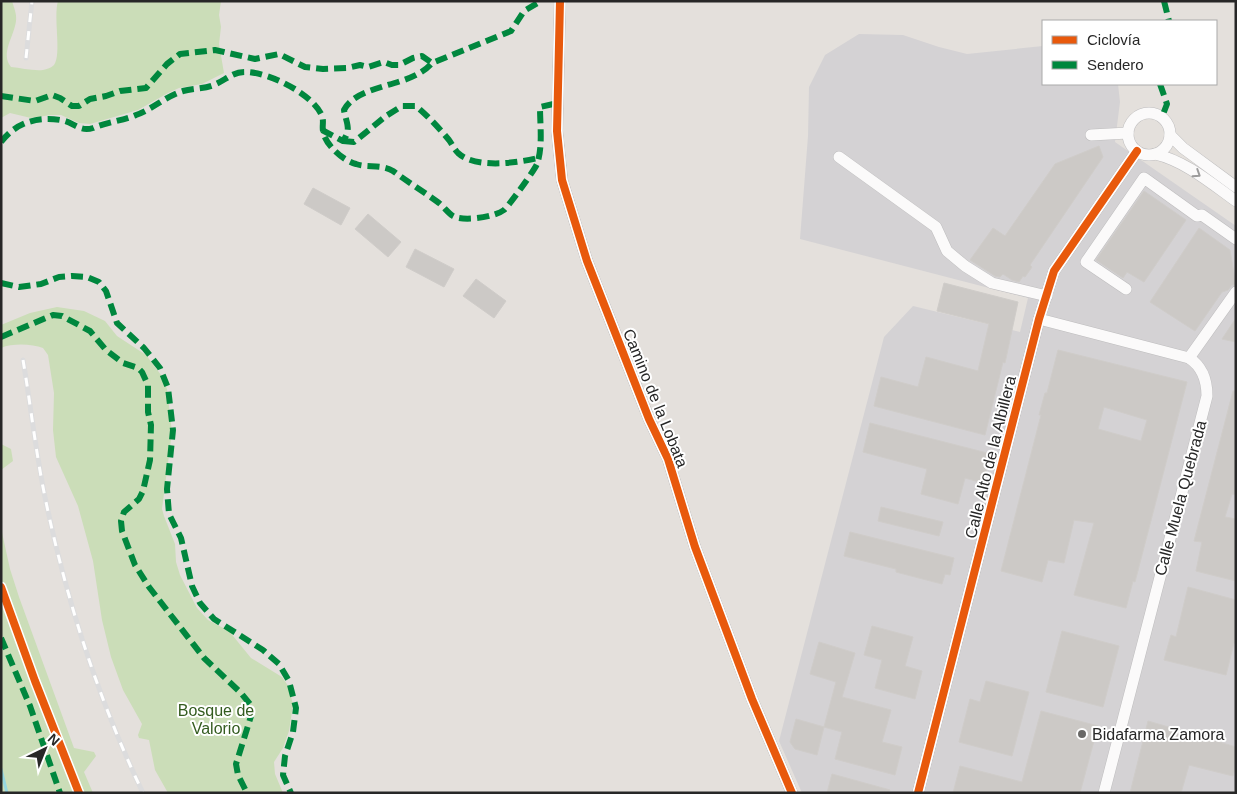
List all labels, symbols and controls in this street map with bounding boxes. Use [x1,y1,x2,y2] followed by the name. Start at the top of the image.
[1042,20,1217,85] legend
[1087,31,1141,48] text: Ciclovía
[1087,56,1144,73] text: Sendero
[1191,168,1200,177] one-way arrow
[620,327,691,470] street label: Camino de la Lobata
[962,374,1019,540] street label: Calle Alto de la Albillera
[1152,419,1209,578] street label: Calle Muela Quebrada
[178,702,254,737] park label: Bosque de Valorio
[20,724,70,774] north arrow
[1092,726,1225,743] place label: Bidafarma Zamora
[1076,728,1088,740] marker: Bidafarma Zamora
[45,730,63,749] text: N

